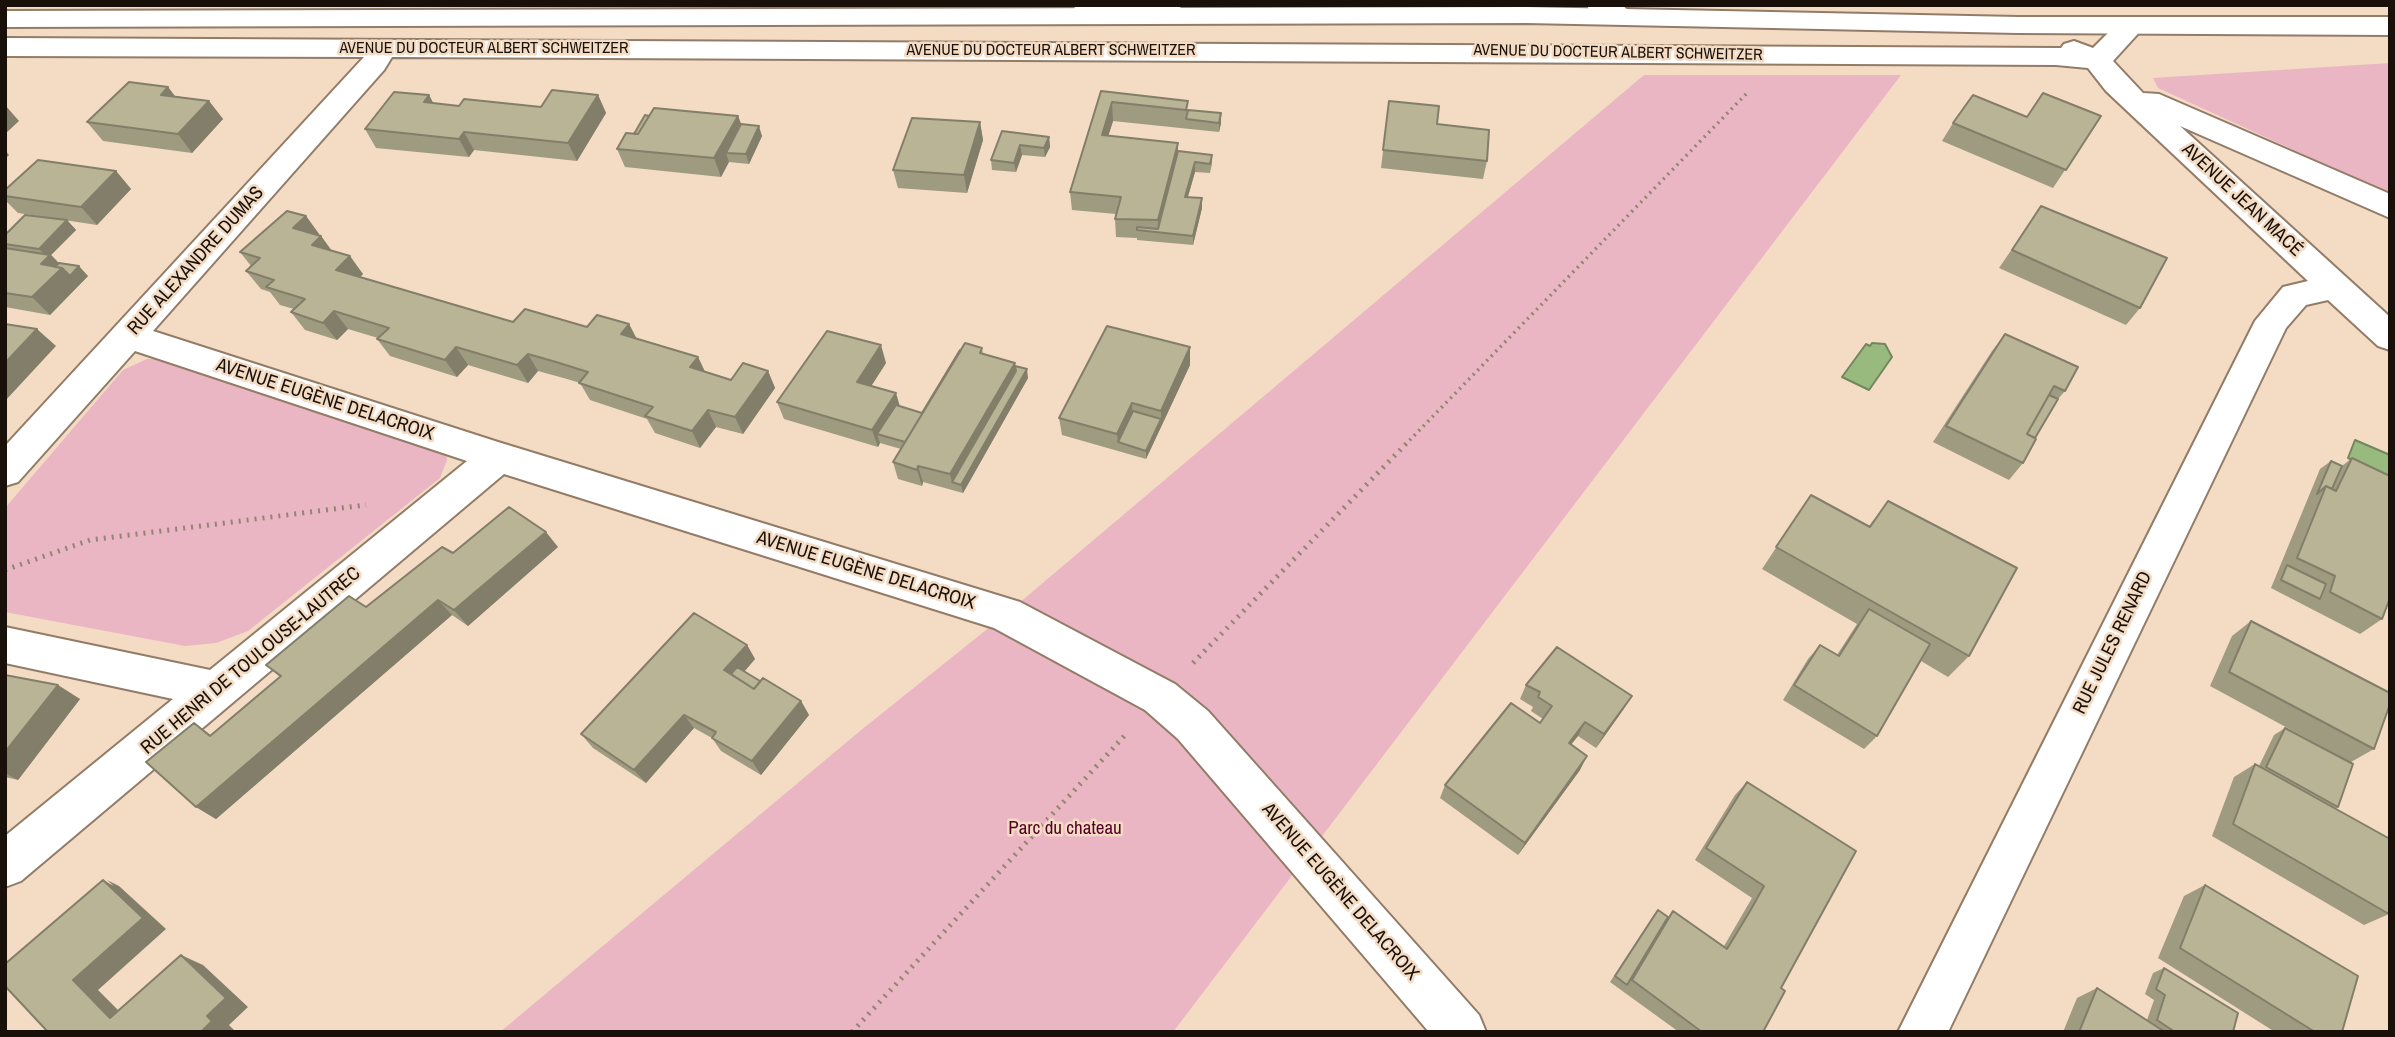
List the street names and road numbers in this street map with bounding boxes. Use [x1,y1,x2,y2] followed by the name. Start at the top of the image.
[340,39,628,59] street label: AVENUE DU DOCTEUR ALBERT SCHWEITZER
[907,41,1195,61] street label: AVENUE DU DOCTEUR ALBERT SCHWEITZER
[1473,41,1763,65] street label: AVENUE DU DOCTEUR ALBERT SCHWEITZER
[2177,138,2307,262] street label: AVENUE JEAN MACÉ
[123,182,269,340] street label: RUE ALEXANDRE DUMAS
[213,354,437,446] street label: AVENUE EUGÈNE DELACROIX
[754,527,978,615] street label: AVENUE EUGÈNE DELACROIX
[137,562,365,760] street label: RUE HENRI DE TOULOUSE-LAUTREC
[2069,568,2157,718] street label: RUE JULES RENARD
[1257,799,1423,985] street label: AVENUE EUGÈNE DELACROIX

